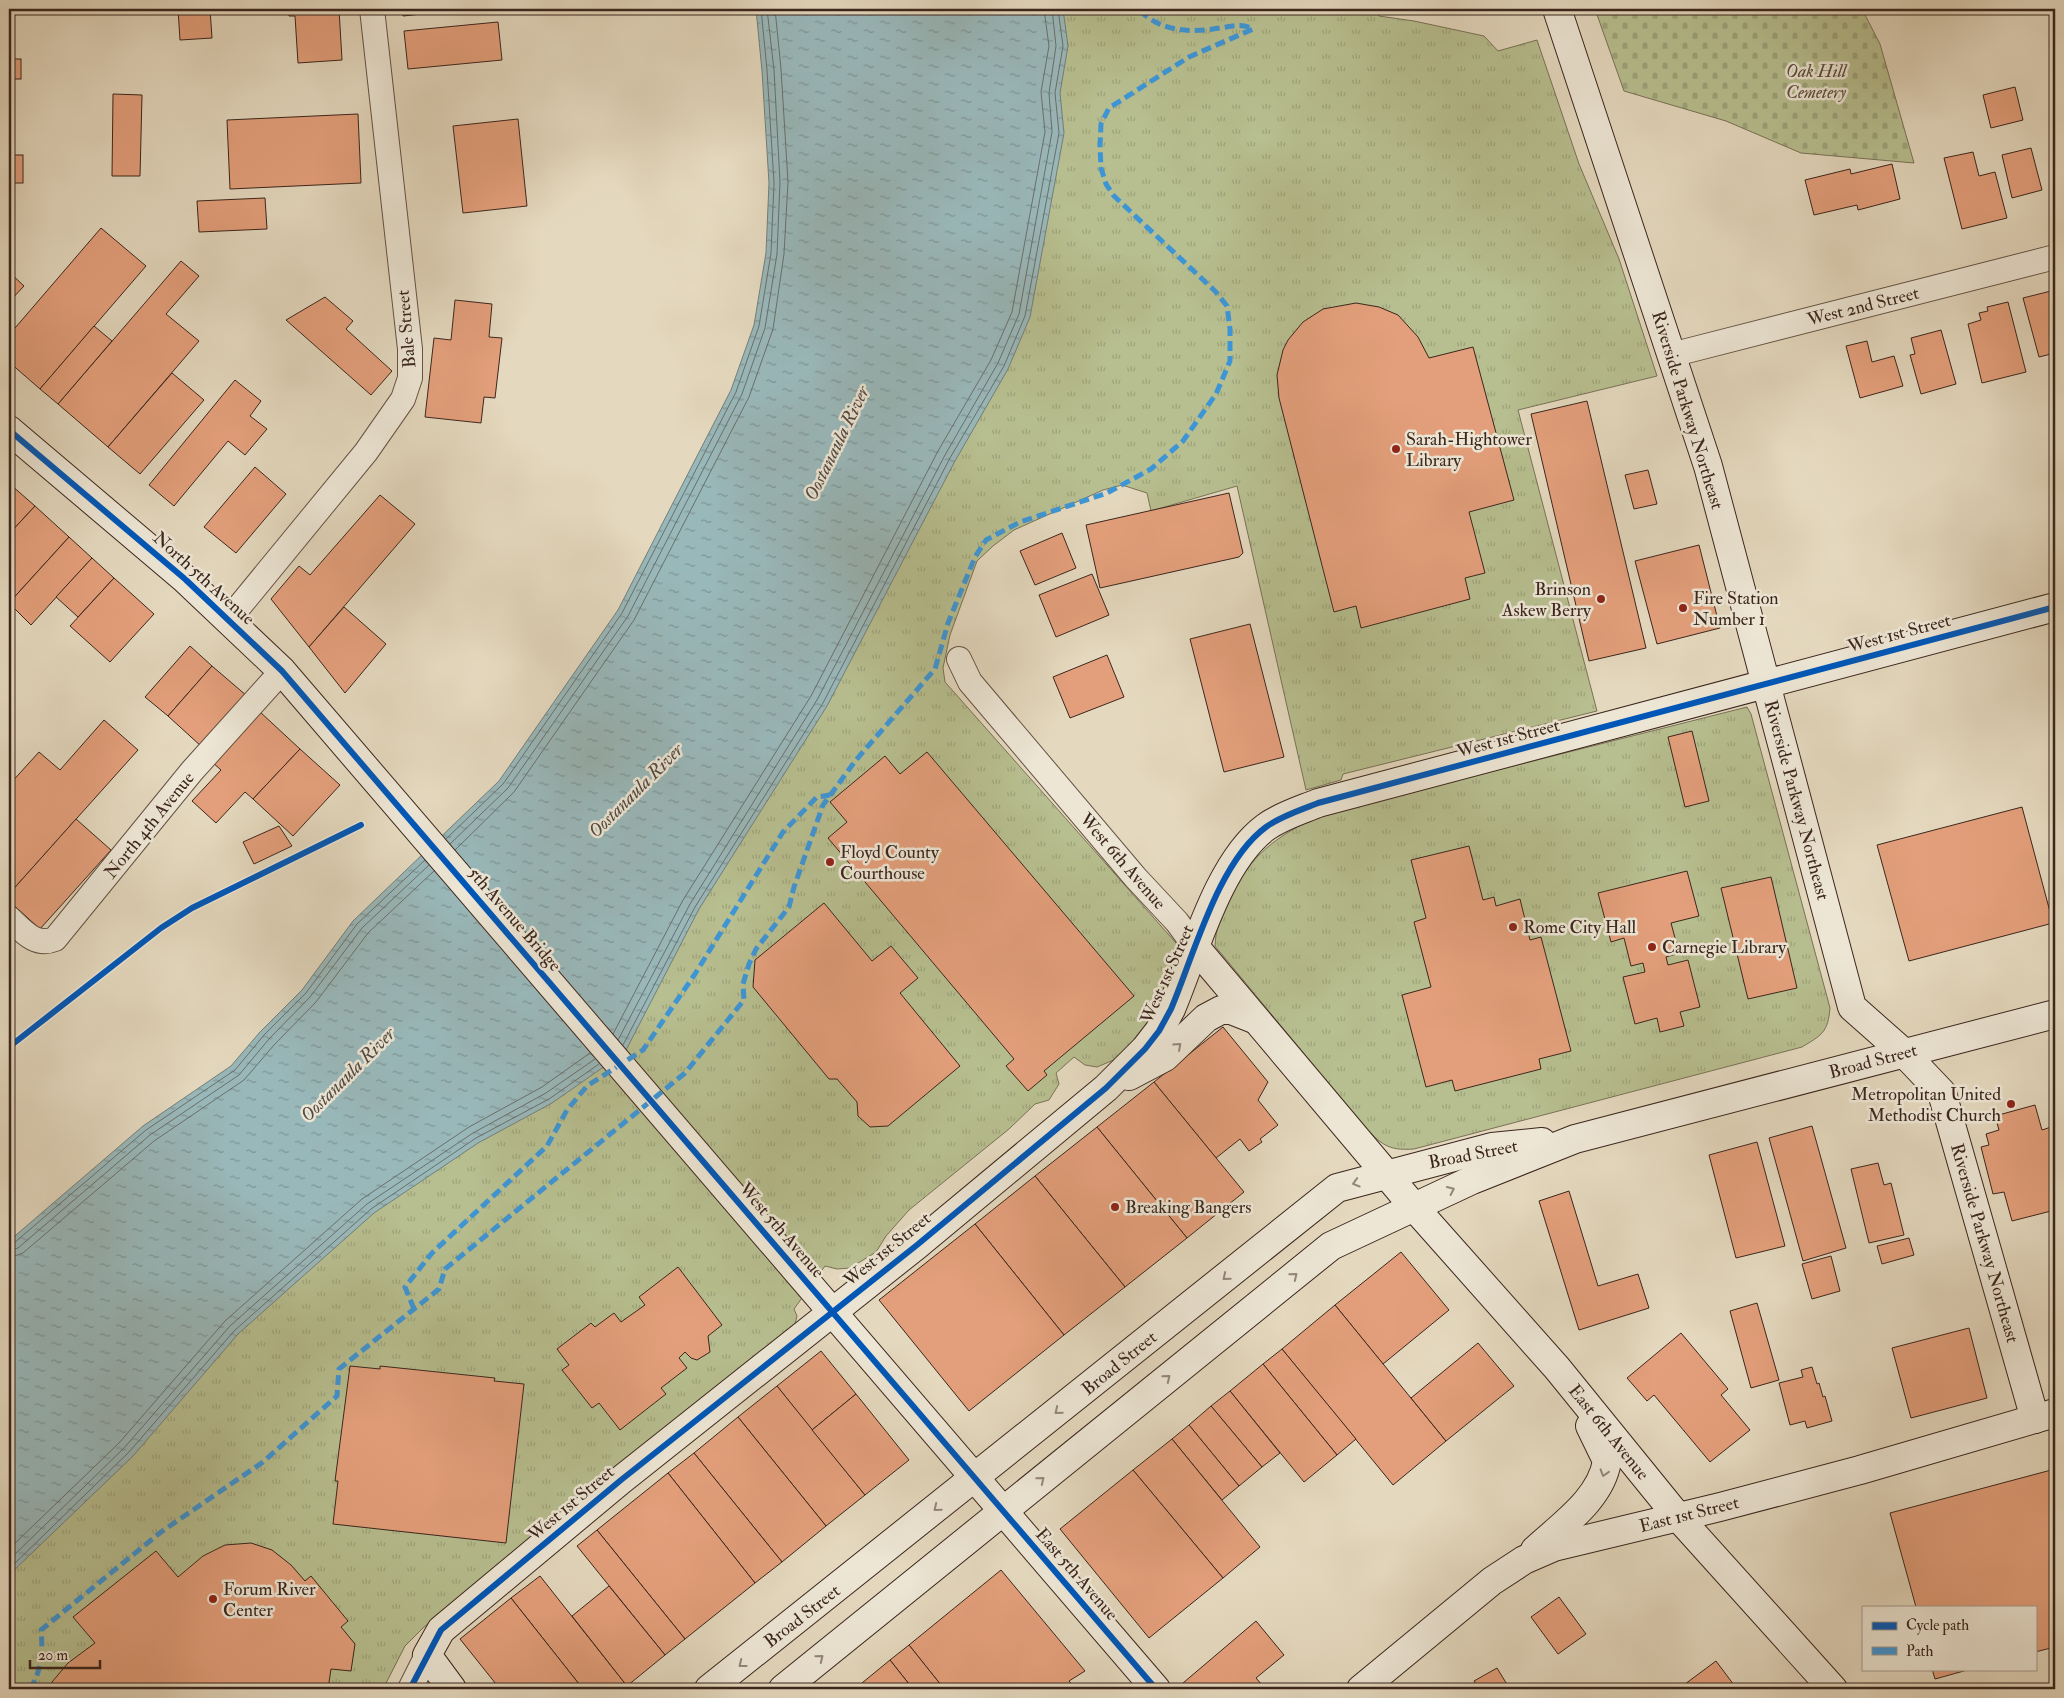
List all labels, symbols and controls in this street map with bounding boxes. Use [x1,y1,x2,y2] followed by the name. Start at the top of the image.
[1786,60,1848,104] park label: Oak Hill Cemetery
[1804,281,1922,332] street label: West 2nd Street
[392,289,421,369] street label: Bale Street
[1646,308,1729,512] street label: Riverside Parkway Northeast
[799,381,875,505] water label: Oostanaula River
[1406,428,1532,472] place label: Sarah-Hightower Library
[1390,443,1402,455] marker: Sarah-Hightower Library
[148,527,260,630] street label: North 5th Avenue
[1501,578,1592,622] place label: Brinson Askew Berry
[1693,587,1779,631] place label: Fire Station Number 1
[1595,593,1607,605] marker: Brinson Askew Berry
[1677,602,1689,614] marker: Fire Station Number 1
[1844,609,1953,659] street label: West 1st Street
[1759,697,1834,903] street label: Riverside Parkway Northeast
[1453,714,1562,764] street label: West 1st Street
[583,738,689,843] water label: Oostanaula River
[99,767,200,883] street label: North 4th Avenue
[1074,808,1171,915] street label: West 6th Avenue
[840,841,940,885] place label: Floyd County Courthouse
[824,856,836,868] marker: Floyd County Courthouse
[463,862,567,977] street label: 5th Avenue Bridge
[1523,916,1637,939] place label: Rome City Hall
[1135,921,1200,1028] street label: West 1st Street
[1507,921,1519,933] marker: Rome City Hall
[1662,936,1787,959] place label: Carnegie Library
[1646,941,1658,953] marker: Carnegie Library
[295,1022,401,1127] water label: Oostanaula River
[1826,1039,1920,1084] street label: Broad Street
[1172,1043,1181,1052] one-way arrow
[1851,1083,2002,1127] place label: Metropolitan United Methodist Church
[2005,1098,2017,1110] marker: Metropolitan United Methodist Church
[1427,1135,1520,1174] street label: Broad Street
[1945,1141,2024,1346] street label: Riverside Parkway Northeast
[733,1177,830,1283] street label: West 5th Avenue
[1353,1177,1361,1187] one-way arrow
[1446,1186,1455,1196] one-way arrow
[1125,1196,1251,1219] place label: Breaking Bangers
[1109,1201,1121,1213] marker: Breaking Bangers
[838,1207,936,1292] street label: West 1st Street
[1223,1271,1232,1279] one-way arrow
[1288,1272,1297,1281] one-way arrow
[1077,1326,1162,1401] street label: Broad Street
[1161,1375,1170,1383] one-way arrow
[1563,1380,1654,1485] street label: East 6th Avenue
[1055,1406,1064,1414] one-way arrow
[523,1461,619,1547] street label: West 1st Street
[1600,1469,1610,1477] one-way arrow
[1035,1477,1044,1485] one-way arrow
[1637,1491,1741,1538] street label: East 1st Street
[934,1503,943,1512] one-way arrow
[1030,1523,1123,1626] street label: East 5th Avenue
[223,1578,316,1622] place label: Forum River Center
[760,1579,845,1653] street label: Broad Street
[207,1593,219,1605] marker: Forum River Center
[1862,1606,2036,1670] legend
[1906,1616,1969,1636] text: Cycle path
[30,1638,100,1670] scale bar
[1906,1642,1933,1661] text: Path
[38,1646,68,1665] text: 20 m
[815,1655,824,1664] one-way arrow
[738,1658,747,1667] one-way arrow

